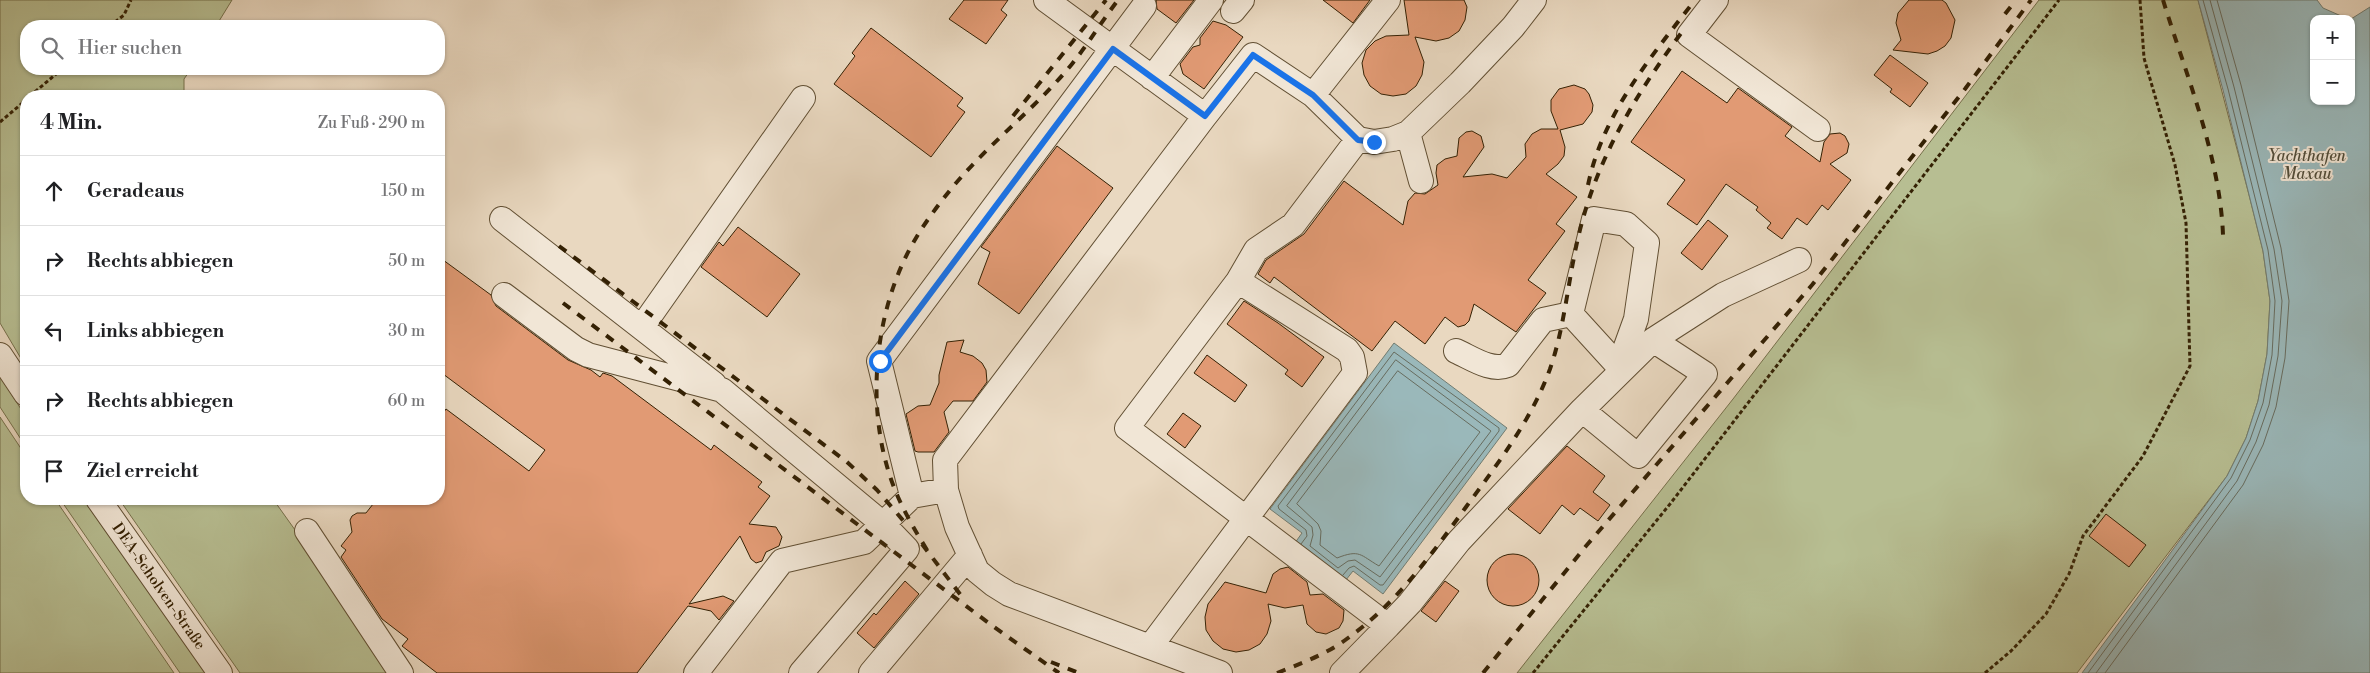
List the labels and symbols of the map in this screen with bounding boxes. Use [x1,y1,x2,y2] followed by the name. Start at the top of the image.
[1363,131,1386,154] route end
[2268,146,2347,184] water label: Yachthafen Maxau
[869,350,892,373] route start
[108,519,209,653] street label: DEA-Scholven-Straße

